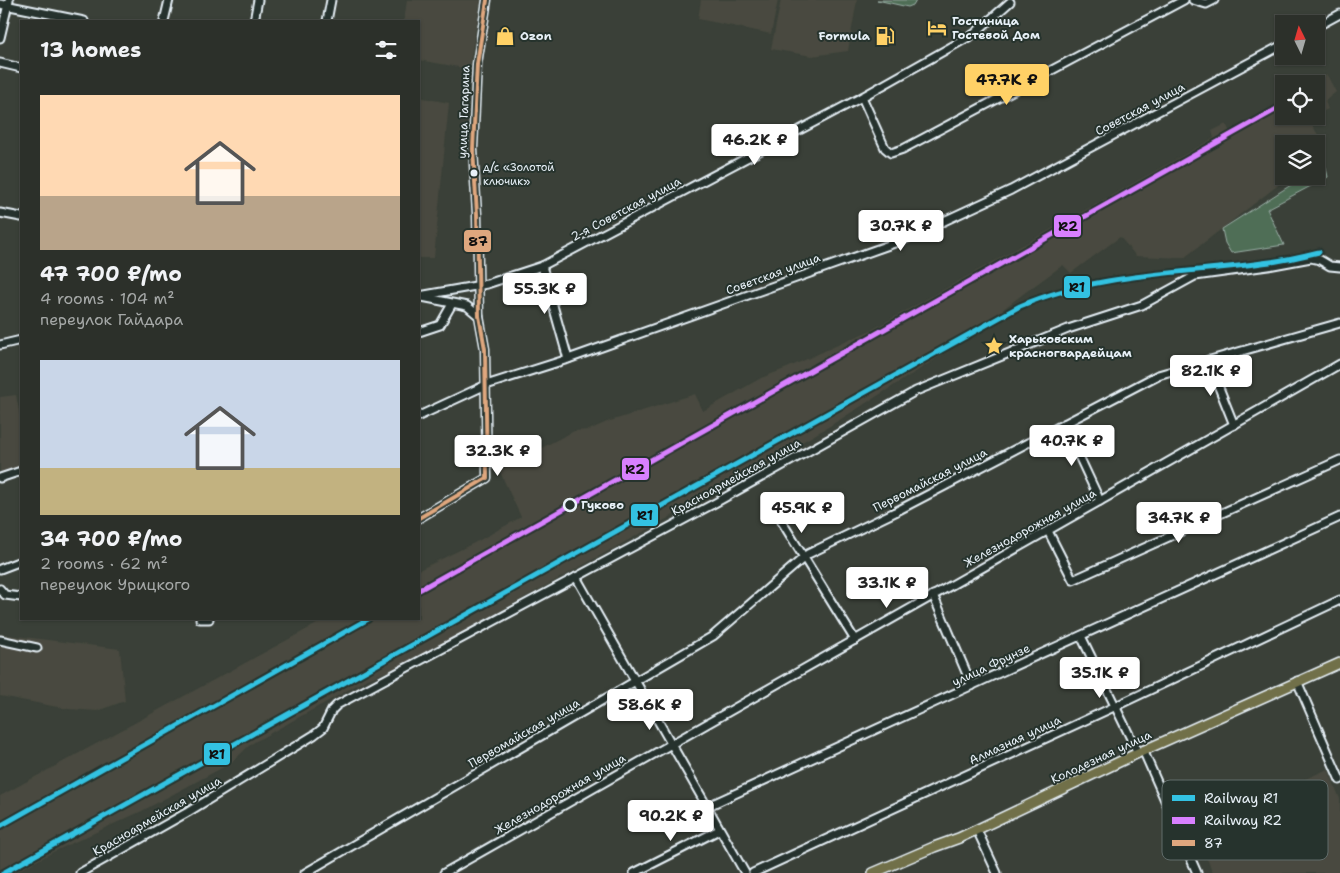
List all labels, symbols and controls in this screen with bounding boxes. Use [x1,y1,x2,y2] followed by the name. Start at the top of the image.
[952,13,1040,43] place label: Гостиница Гостевой Дом
[1275,15,1325,65] north arrow
[1275,15,1325,185] map controls
[926,17,948,39] hotel icon: Гостиница Гостевой Дом
[494,25,516,47] shop icon: Ozon
[874,25,896,47] fuel station icon: Formula
[520,28,552,44] place label: Ozon
[818,28,871,44] place label: Formula
[40,36,141,64] text: 13 homes
[372,36,400,64] icon: filters
[961,64,1053,106] pin: 47.7K ₽
[454,65,474,159] street label: улица Гагарина
[976,69,1038,90] text: 47.7K ₽
[1275,75,1325,125] button: locate
[1092,78,1188,139] street label: Советская улица
[709,124,801,166] pin: 46.2K ₽
[175,128,265,218] icon: home
[722,129,788,150] text: 46.2K ₽
[1275,135,1325,185] button: layers
[483,160,555,189] place label: д/с «Золотой ключик»
[469,168,479,178] marker: д/с «Золотой ключик»
[568,173,684,245] street label: 2-я Советская улица
[855,210,947,252] pin: 30.7K ₽
[1053,214,1082,238] line badge: R2
[870,215,933,236] text: 30.7K ₽
[1058,217,1078,235] text: R2
[463,229,492,253] line badge: 87
[468,232,488,250] text: 87
[724,249,823,298] street label: Советская улица
[40,260,182,288] text: 47 700 ₽/mo
[499,272,591,315] pin: 55.3K ₽
[1063,275,1091,299] line badge: R1
[514,278,576,299] text: 55.3K ₽
[1069,278,1085,296] text: R1
[40,288,175,309] text: 4 rooms · 104 m²
[40,309,183,330] text: переулок Гайдара
[1009,331,1132,361] place label: Харьковским красногвардейцам
[983,335,1005,357] place icon: Харьковским красногвардейцам
[1165,354,1257,397] pin: 82.1K ₽
[1181,360,1241,381] text: 82.1K ₽
[175,393,265,483] icon: home
[1026,424,1118,467] pin: 40.7K ₽
[1040,430,1104,451] text: 40.7K ₽
[452,434,544,477] pin: 32.3K ₽
[668,434,804,519] street label: Красноармейская улица
[466,440,530,461] text: 32.3K ₽
[870,444,990,516] street label: Первомайская улица
[621,457,650,481] line badge: R2
[625,460,645,478] text: R2
[961,485,1100,571] street label: Железнодорожная улица
[756,492,848,534] pin: 45.9K ₽
[581,497,624,513] place label: Гуково
[771,497,833,518] text: 45.9K ₽
[563,498,577,512] marker: Гуково
[1133,502,1225,544] pin: 34.7K ₽
[630,503,659,527] line badge: R1
[637,506,653,524] text: R1
[1147,507,1211,528] text: 34.7K ₽
[40,525,182,553] text: 34 700 ₽/mo
[40,553,168,574] text: 2 rooms · 62 m²
[841,566,933,609] pin: 33.1K ₽
[857,572,917,593] text: 33.1K ₽
[40,574,190,595] text: переулок Урицкого
[949,640,1033,690] street label: улица Фрунзе
[1054,656,1146,699] pin: 35.1K ₽
[1071,662,1129,683] text: 35.1K ₽
[604,688,696,731] pin: 58.6K ₽
[465,694,583,771] street label: Первомайская улица
[618,694,682,715] text: 58.6K ₽
[966,711,1064,768] street label: Алмазная улица
[1048,726,1154,787] street label: Колодезная улица
[203,742,231,766] line badge: R1
[209,745,225,763] text: R1
[491,750,629,838] street label: Железнодорожная улица
[90,772,225,859] street label: Красноармейская улица
[1162,780,1328,860] legend
[1204,789,1278,807] text: Railway R1
[625,800,717,842] pin: 90.2K ₽
[639,805,703,826] text: 90.2K ₽
[1204,811,1282,829] text: Railway R2
[1204,834,1223,852] text: 87

